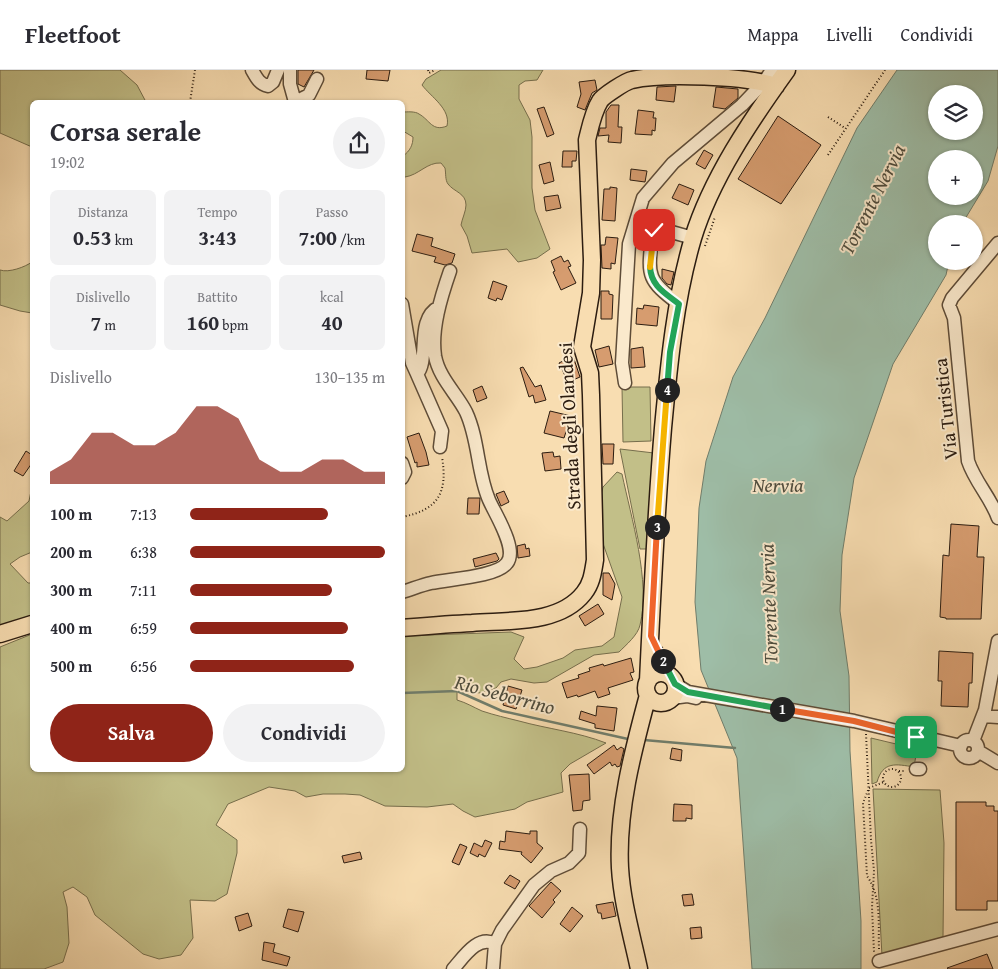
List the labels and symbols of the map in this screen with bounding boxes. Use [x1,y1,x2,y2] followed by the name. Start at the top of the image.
[832,138,913,259] water label: Torrente Nervia
[633,209,675,251] pin
[551,342,587,510] street label: Strada degli Olandesi
[926,357,964,461] street label: Via Turistica
[654,378,680,402] pin: 4
[751,470,804,499] water label: Nervia
[644,514,670,540] pin: 3
[751,542,785,665] water label: Torrente Nervia
[650,648,676,674] pin: 2
[451,666,559,721] water label: Rio Seborrino
[770,696,794,722] pin: 1
[895,716,937,758] pin

